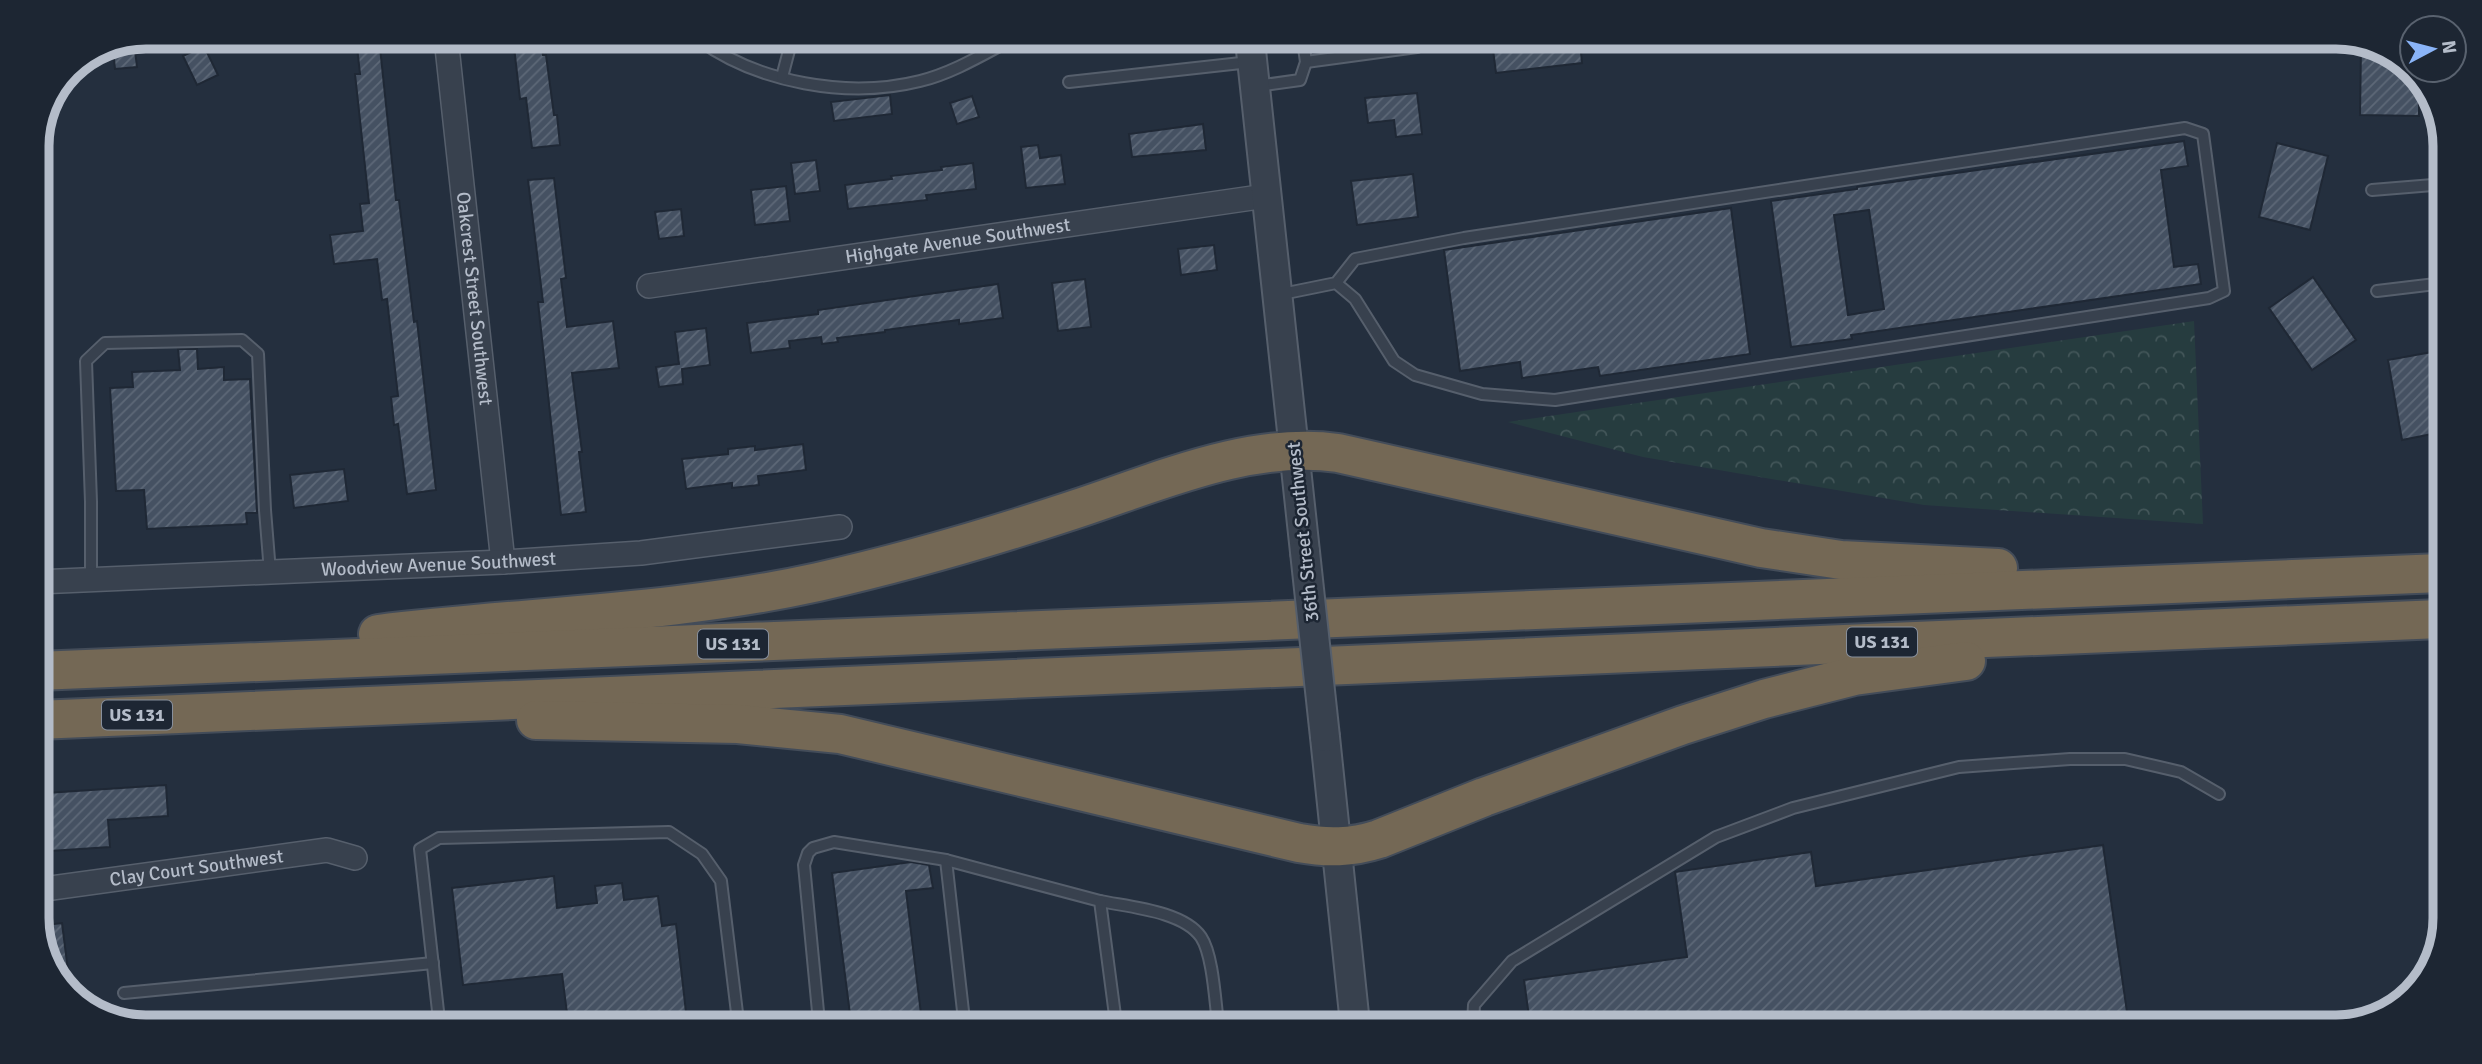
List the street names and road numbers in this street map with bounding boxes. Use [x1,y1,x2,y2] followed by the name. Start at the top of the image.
[451,190,498,407] street label: Oakcrest Street Southwest
[844,213,1072,269] street label: Highgate Avenue Southwest
[1282,440,1324,623] street label: 36th Street Southwest
[321,547,557,582] street label: Woodview Avenue Southwest
[1847,628,1917,656] road number: US 131
[698,630,768,658] road number: US 131
[102,700,172,730] road number: US 131
[108,844,285,892] street label: Clay Court Southwest

